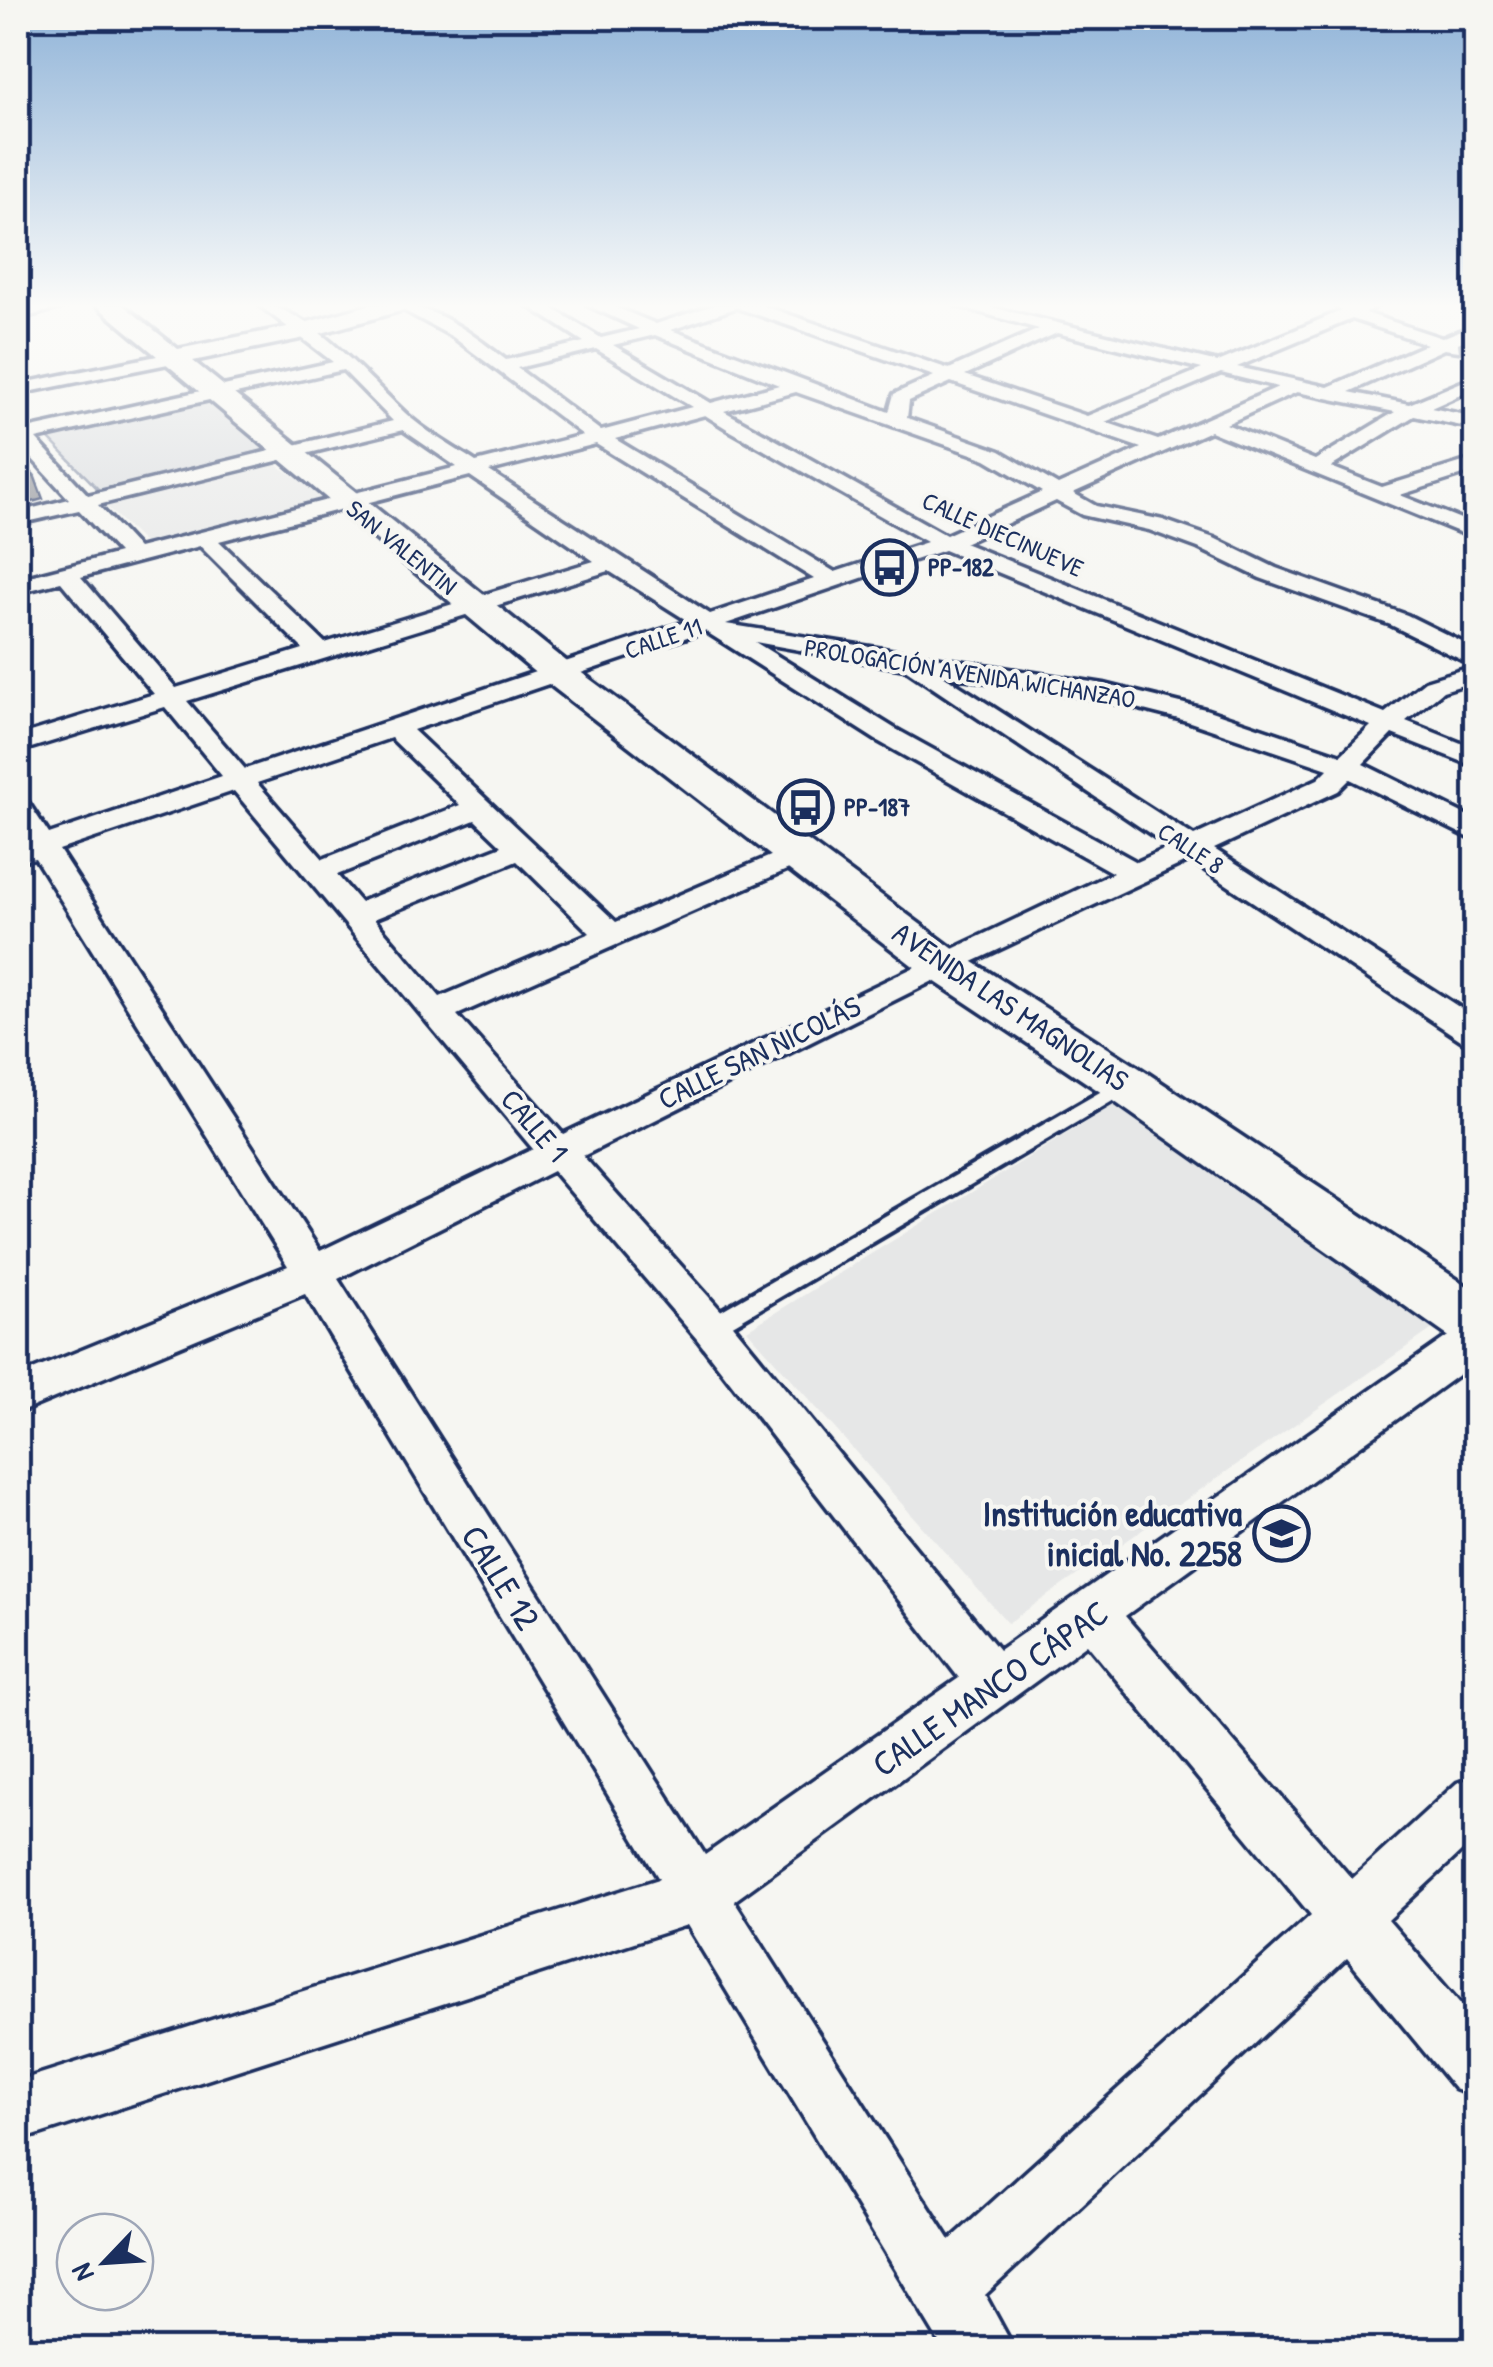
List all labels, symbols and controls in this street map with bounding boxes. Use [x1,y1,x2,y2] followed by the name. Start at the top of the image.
[917,483,1089,585] street label: CALLE DIECINUEVE
[339,492,465,602] street label: SAN VALENTIN
[859,537,919,597] bus stop icon: PP-182
[928,550,994,584] place label: PP-182
[620,609,706,667] street label: CALLE 11
[802,630,1138,716] street label: PROLOGACIÓN AVENIDA WICHANZAO
[775,777,835,837] bus stop icon: PP-187
[844,790,910,824] place label: PP-187
[1151,814,1231,882] street label: CALLE 8
[885,912,1137,1100] street label: AVENIDA LAS MAGNOLIAS
[651,986,867,1118] street label: CALLE SAN NICOLÁS
[492,1080,578,1170] street label: CALLE 1
[983,1490,1242,1577] place label: Institución educativa inicial No. 2258
[1251,1503,1311,1563] school or university icon: Institución educativa inicial No. 2258
[451,1516,551,1638] street label: CALLE 12
[862,1589,1118,1787] street label: CALLE MANCO CÁPAC
[55,2212,155,2312] north arrow
[62,2258,103,2287] text: N

